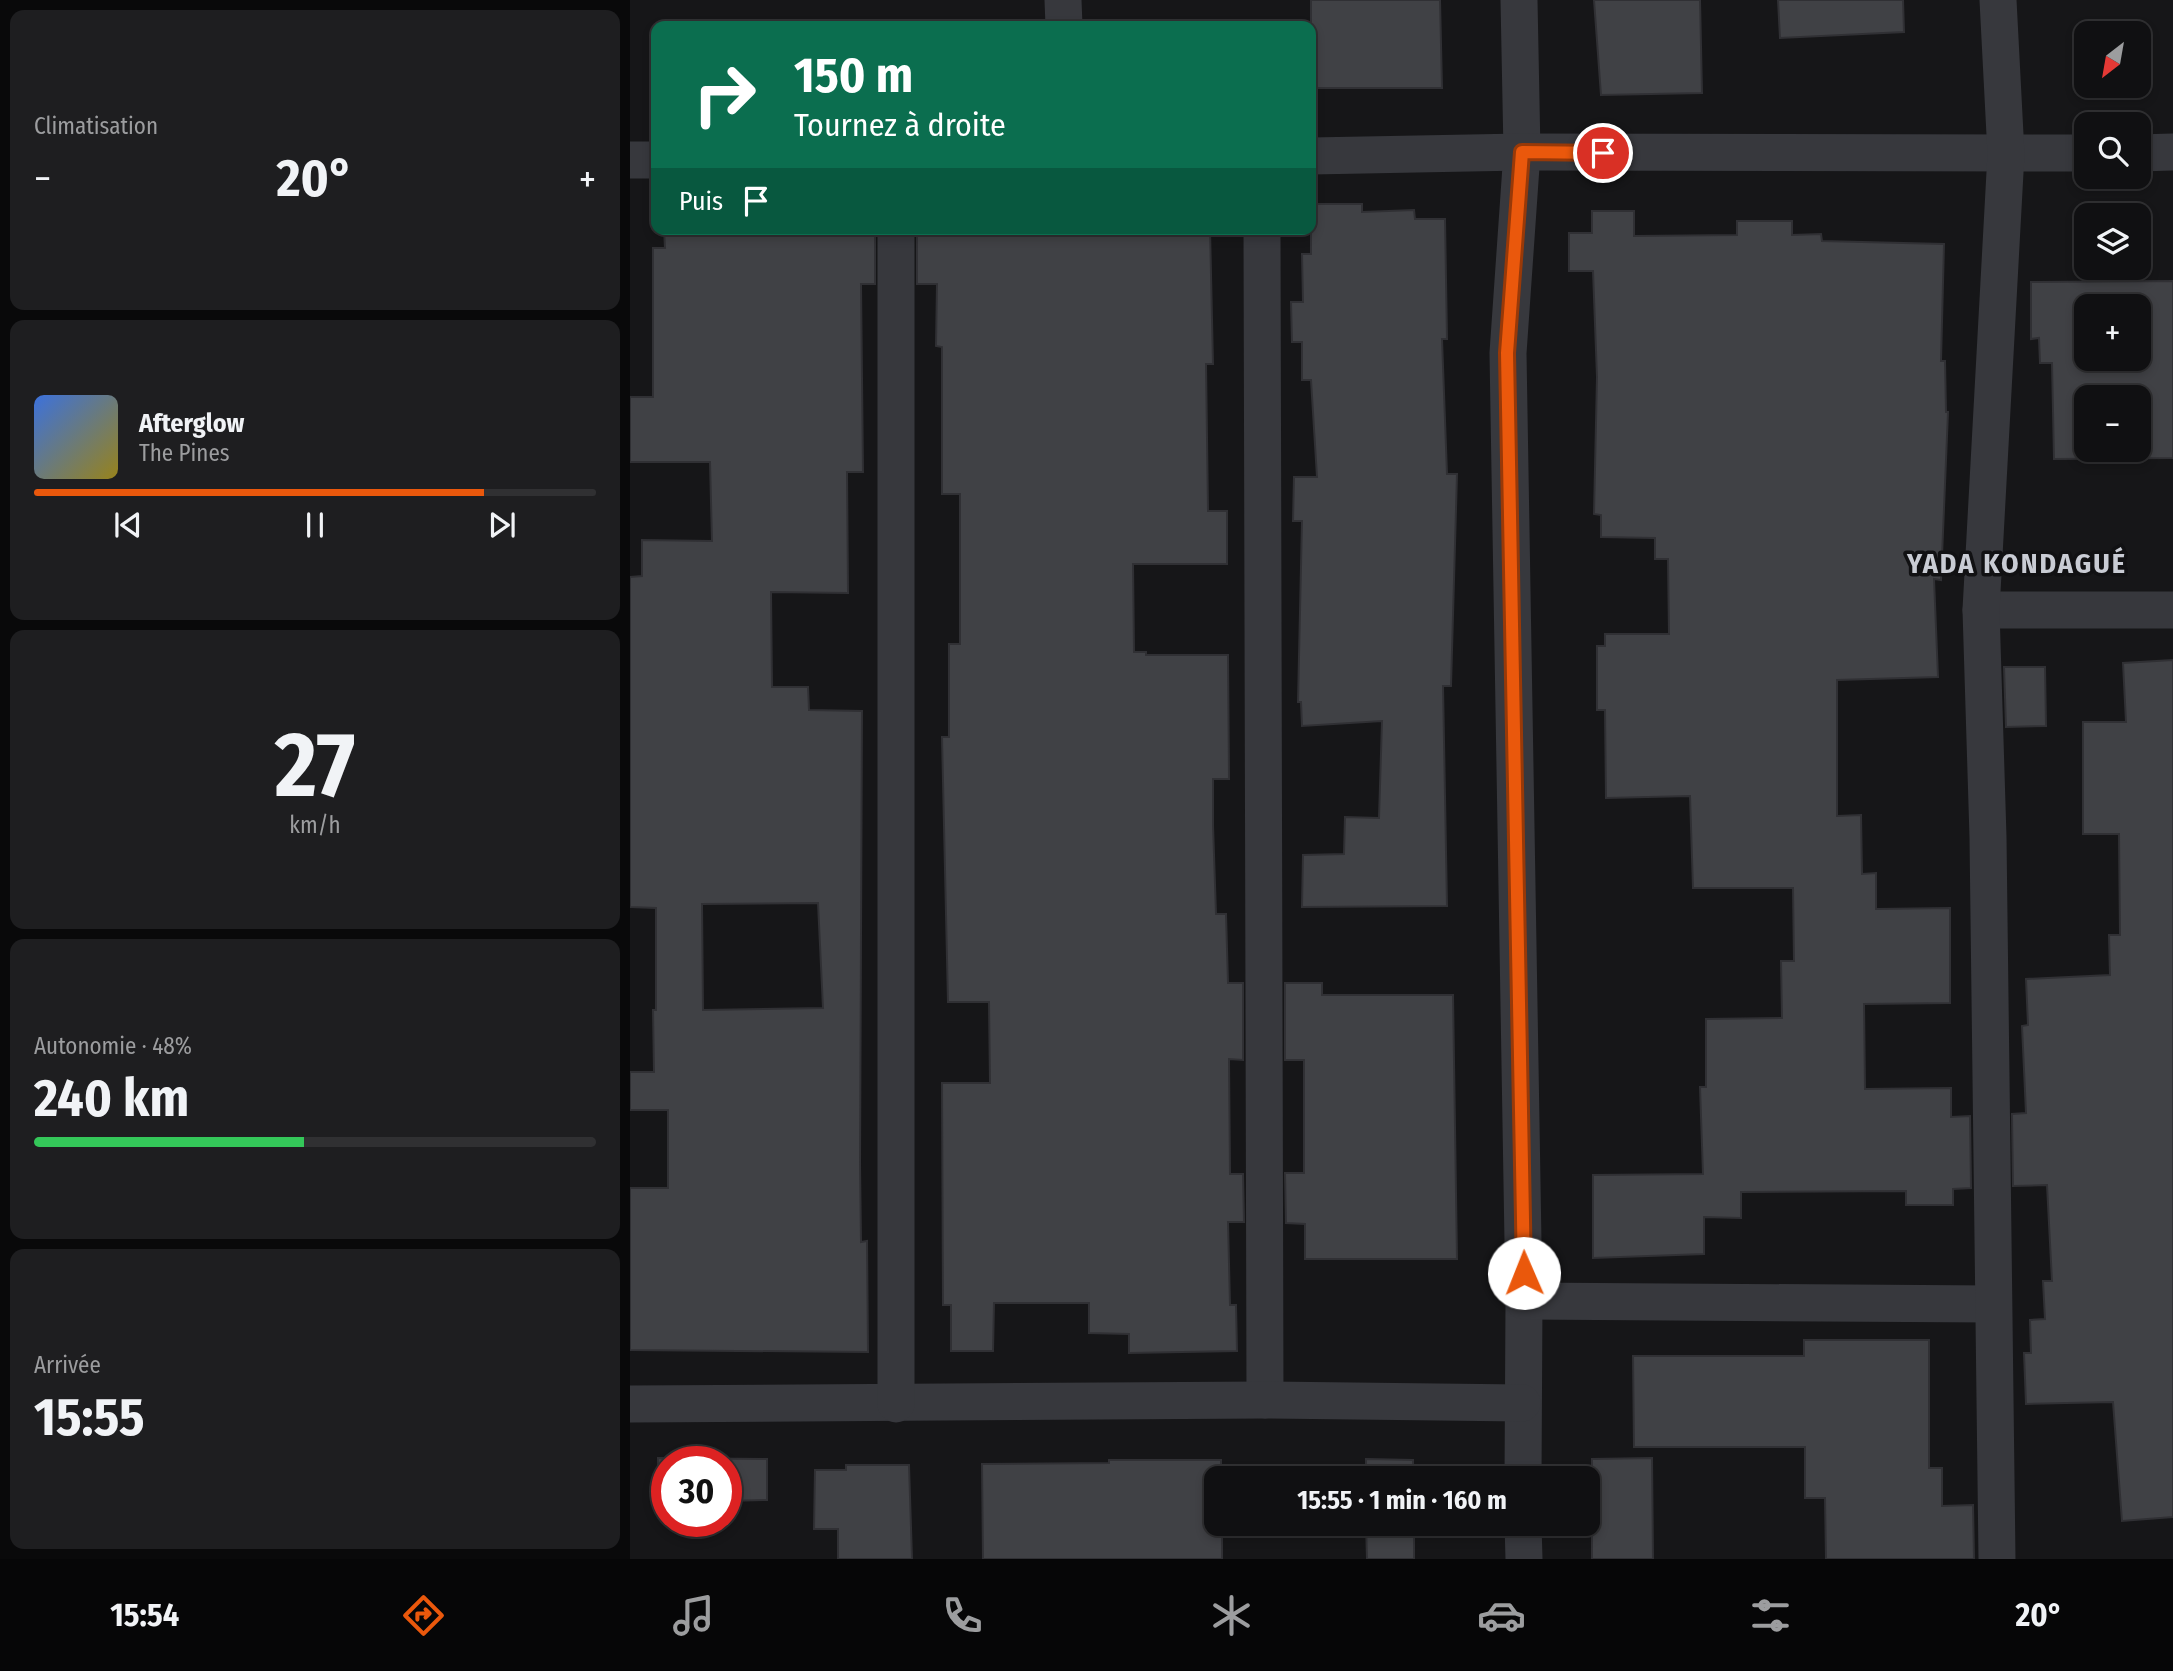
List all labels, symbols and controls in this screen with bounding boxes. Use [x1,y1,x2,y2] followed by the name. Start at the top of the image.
[2074,21,2151,98] north arrow
[2074,21,2151,462] map controls
[794,46,913,105] text: 150 m
[679,49,770,140] icon: right
[794,106,1006,144] text: Tournez à droite
[34,112,158,140] text: Climatisation
[2074,112,2151,189] button: search
[1573,123,1633,183] pin
[1584,134,1622,172] icon: arrive
[277,147,353,210] text: 20°
[34,156,51,202] text: −
[579,156,596,202] text: +
[737,182,775,220] icon: arrive
[679,186,723,217] text: Puis
[2074,203,2151,280] button: layers
[2074,294,2151,371] button: +
[2074,385,2151,462] button: −
[139,408,244,439] text: Afterglow
[139,439,230,467] text: The Pines
[109,506,147,544] icon: previous
[296,506,334,544] icon: pause
[483,506,521,544] icon: next
[1906,546,2127,580] district label: YADA KONDAGUÉ
[275,711,355,820] text: 27
[289,811,341,839] text: km/h
[34,1032,192,1060] text: Autonomie · 48%
[34,1067,189,1130] text: 240 km
[1487,1236,1561,1310] position arrow
[34,1351,101,1379] text: Arrivée
[34,1386,145,1449] text: 15:55
[651,1446,742,1537] speed limit sign: 30
[1297,1485,1507,1516] text: 15:55 · 1 min · 160 m
[399,1591,448,1640] icon: directions
[669,1591,718,1640] icon: music
[938,1591,987,1640] icon: phone
[1207,1591,1256,1640] icon: climate
[1477,1591,1526,1640] icon: car
[1746,1591,1795,1640] icon: filters
[110,1596,179,1634] text: 15:54
[2015,1596,2063,1634] text: 20°

